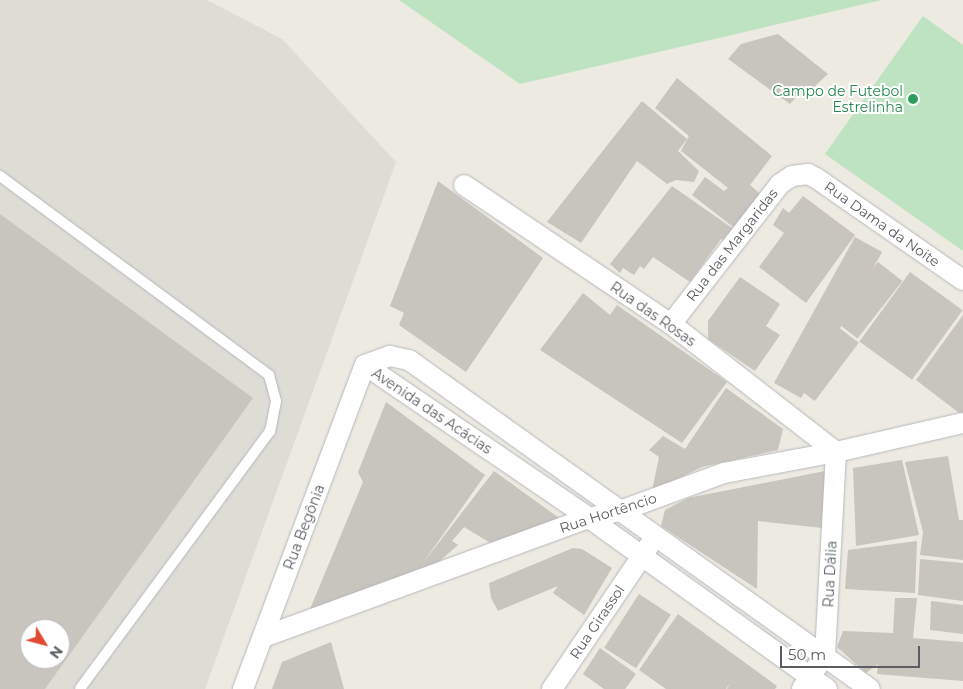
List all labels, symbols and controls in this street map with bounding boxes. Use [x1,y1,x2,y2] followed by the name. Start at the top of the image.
[773,83,903,115] place label: Campo de Futebol Estrelinha
[907,93,919,105] marker: Campo de Futebol Estrelinha
[821,178,943,270] street label: Rua Dama da Noite
[683,185,781,305] street label: Rua das Margaridas
[607,278,699,350] street label: Rua das Rosas
[369,365,495,457] street label: Avenida das Acácias
[280,482,328,572] street label: Rua Begônia
[557,489,659,537] street label: Rua Hortêncio
[820,540,840,608] street label: Rua Dália
[566,582,628,662] street label: Rua Girassol
[20,619,70,669] north arrow
[783,636,923,668] scale bar
[46,642,67,662] text: N
[788,645,826,664] text: 50 m

